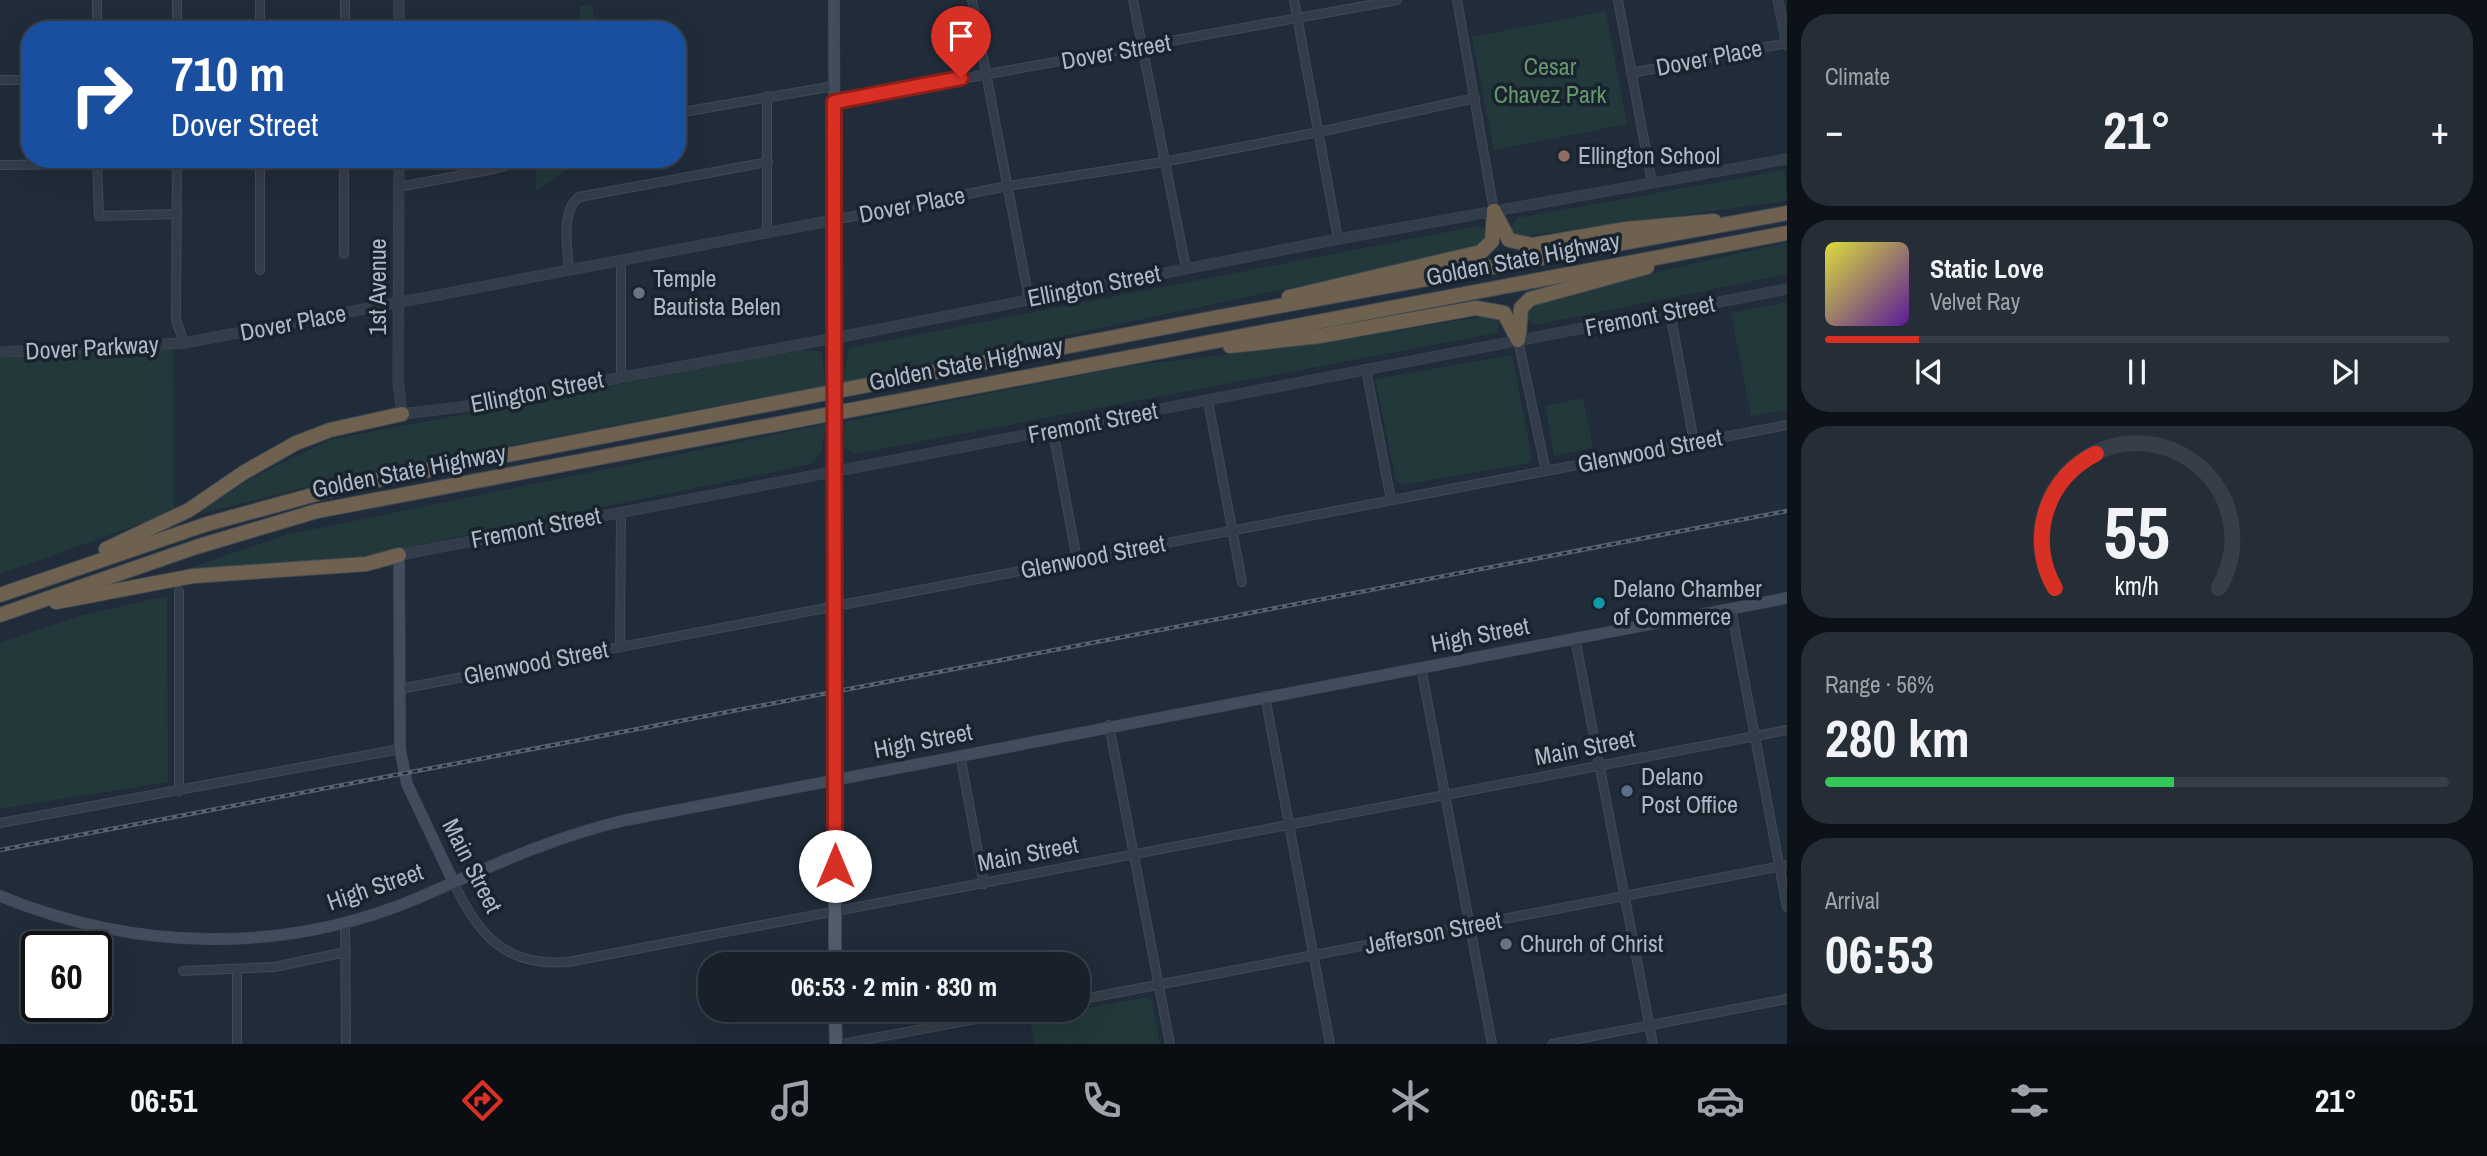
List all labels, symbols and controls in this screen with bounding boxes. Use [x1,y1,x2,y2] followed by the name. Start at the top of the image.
[931,6,991,78] pin
[942,17,980,55] icon: arrive
[1059,26,1174,76] street label: Dover Street
[1653,31,1764,83] street label: Dover Place
[171,40,285,106] text: 710 m
[56,49,147,140] icon: right
[1494,50,1606,110] park label: Cesar Chavez Park
[1825,61,1890,92] text: Climate
[2103,95,2171,165] text: 21°
[171,103,318,146] text: Dover Street
[1825,105,1843,156] text: −
[2431,105,2449,156] text: +
[1578,139,1720,171] place label: Ellington School
[1556,148,1572,164] marker: Ellington School
[856,178,967,230] street label: Dover Place
[1423,223,1623,293] street label: Golden State Highway
[361,238,393,336] street label: 1st Avenue
[1930,251,2044,286] text: Static Love
[1025,256,1163,314] street label: Ellington Street
[653,262,781,322] place label: Temple Bautista Belen
[631,285,647,301] marker: Temple Bautista Belen
[1930,286,2020,317] text: Velvet Ray
[1582,287,1718,343] street label: Fremont Street
[237,296,348,348] street label: Dover Place
[24,328,160,366] street label: Dover Parkway
[866,328,1066,398] street label: Golden State Highway
[1910,353,1948,391] icon: previous
[2118,353,2156,391] icon: pause
[2326,353,2364,391] icon: next
[468,362,606,420] street label: Ellington Street
[1025,394,1161,450] street label: Fremont Street
[1575,420,1725,480] street label: Glenwood Street
[309,435,509,505] street label: Golden State Highway
[2104,483,2170,581] text: 55
[468,499,604,555] street label: Fremont Street
[1018,526,1168,586] street label: Glenwood Street
[2115,569,2159,603] text: km/h
[1613,572,1762,632] place label: Delano Chamber of Commerce
[1591,595,1607,611] marker: Delano Chamber of Commerce
[1428,609,1532,659] street label: High Street
[461,632,611,692] street label: Glenwood Street
[1825,669,1934,700] text: Range · 56%
[1825,703,1970,773] text: 280 km
[871,715,975,765] street label: High Street
[1532,722,1638,772] street label: Main Street
[1641,760,1738,820] place label: Delano Post Office
[1619,783,1635,799] marker: Delano Post Office
[436,813,510,919] street label: Main Street
[975,828,1081,878] street label: Main Street
[798,829,872,903] position arrow
[322,855,427,917] street label: High Street
[1825,885,1880,916] text: Arrival
[1362,903,1504,961] street label: Jefferson Street
[1825,919,1934,989] text: 06:53
[1520,927,1664,959] place label: Church of Christ
[21,931,112,1022] speed limit sign: 60
[1498,936,1514,952] marker: Church of Christ
[791,969,997,1004] text: 06:53 · 2 min · 830 m
[458,1076,507,1125] icon: directions
[767,1076,816,1125] icon: music
[1077,1076,1126,1125] icon: phone
[1386,1076,1435,1125] icon: climate
[1696,1076,1745,1125] icon: car
[2005,1076,2054,1125] icon: filters
[130,1079,197,1122] text: 06:51
[2315,1079,2357,1122] text: 21°

